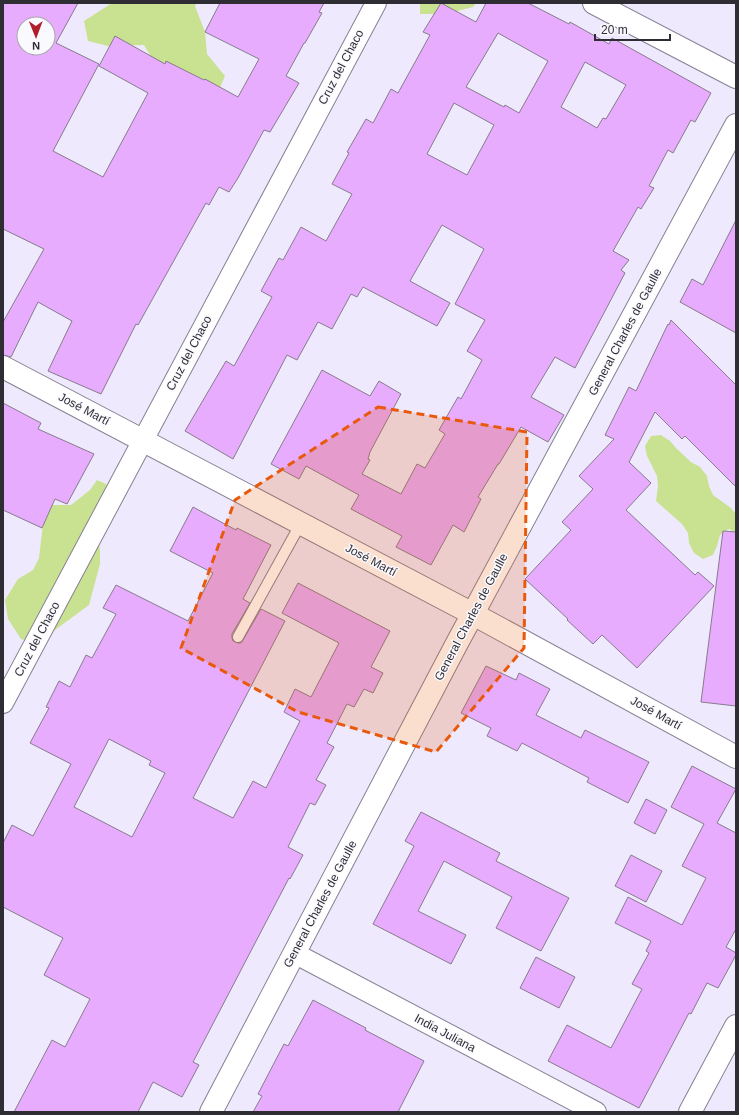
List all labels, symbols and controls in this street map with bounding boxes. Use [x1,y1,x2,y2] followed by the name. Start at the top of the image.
[16,16,56,56] north arrow
[595,16,670,42] scale bar
[601,23,628,37] text: 20 m
[315,27,367,107] street label: Cruz del Chaco
[32,40,40,52] text: N
[585,266,665,398] street label: General Charles de Gaulle
[163,313,215,393] street label: Cruz del Chaco
[56,390,113,429] street label: José Martí
[343,541,400,580] street label: José Martí
[431,551,511,683] street label: General Charles de Gaulle
[11,599,63,679] street label: Cruz del Chaco
[628,693,684,733] street label: José Martí
[280,838,360,970] street label: General Charles de Gaulle
[412,1011,478,1055] street label: India Juliana

